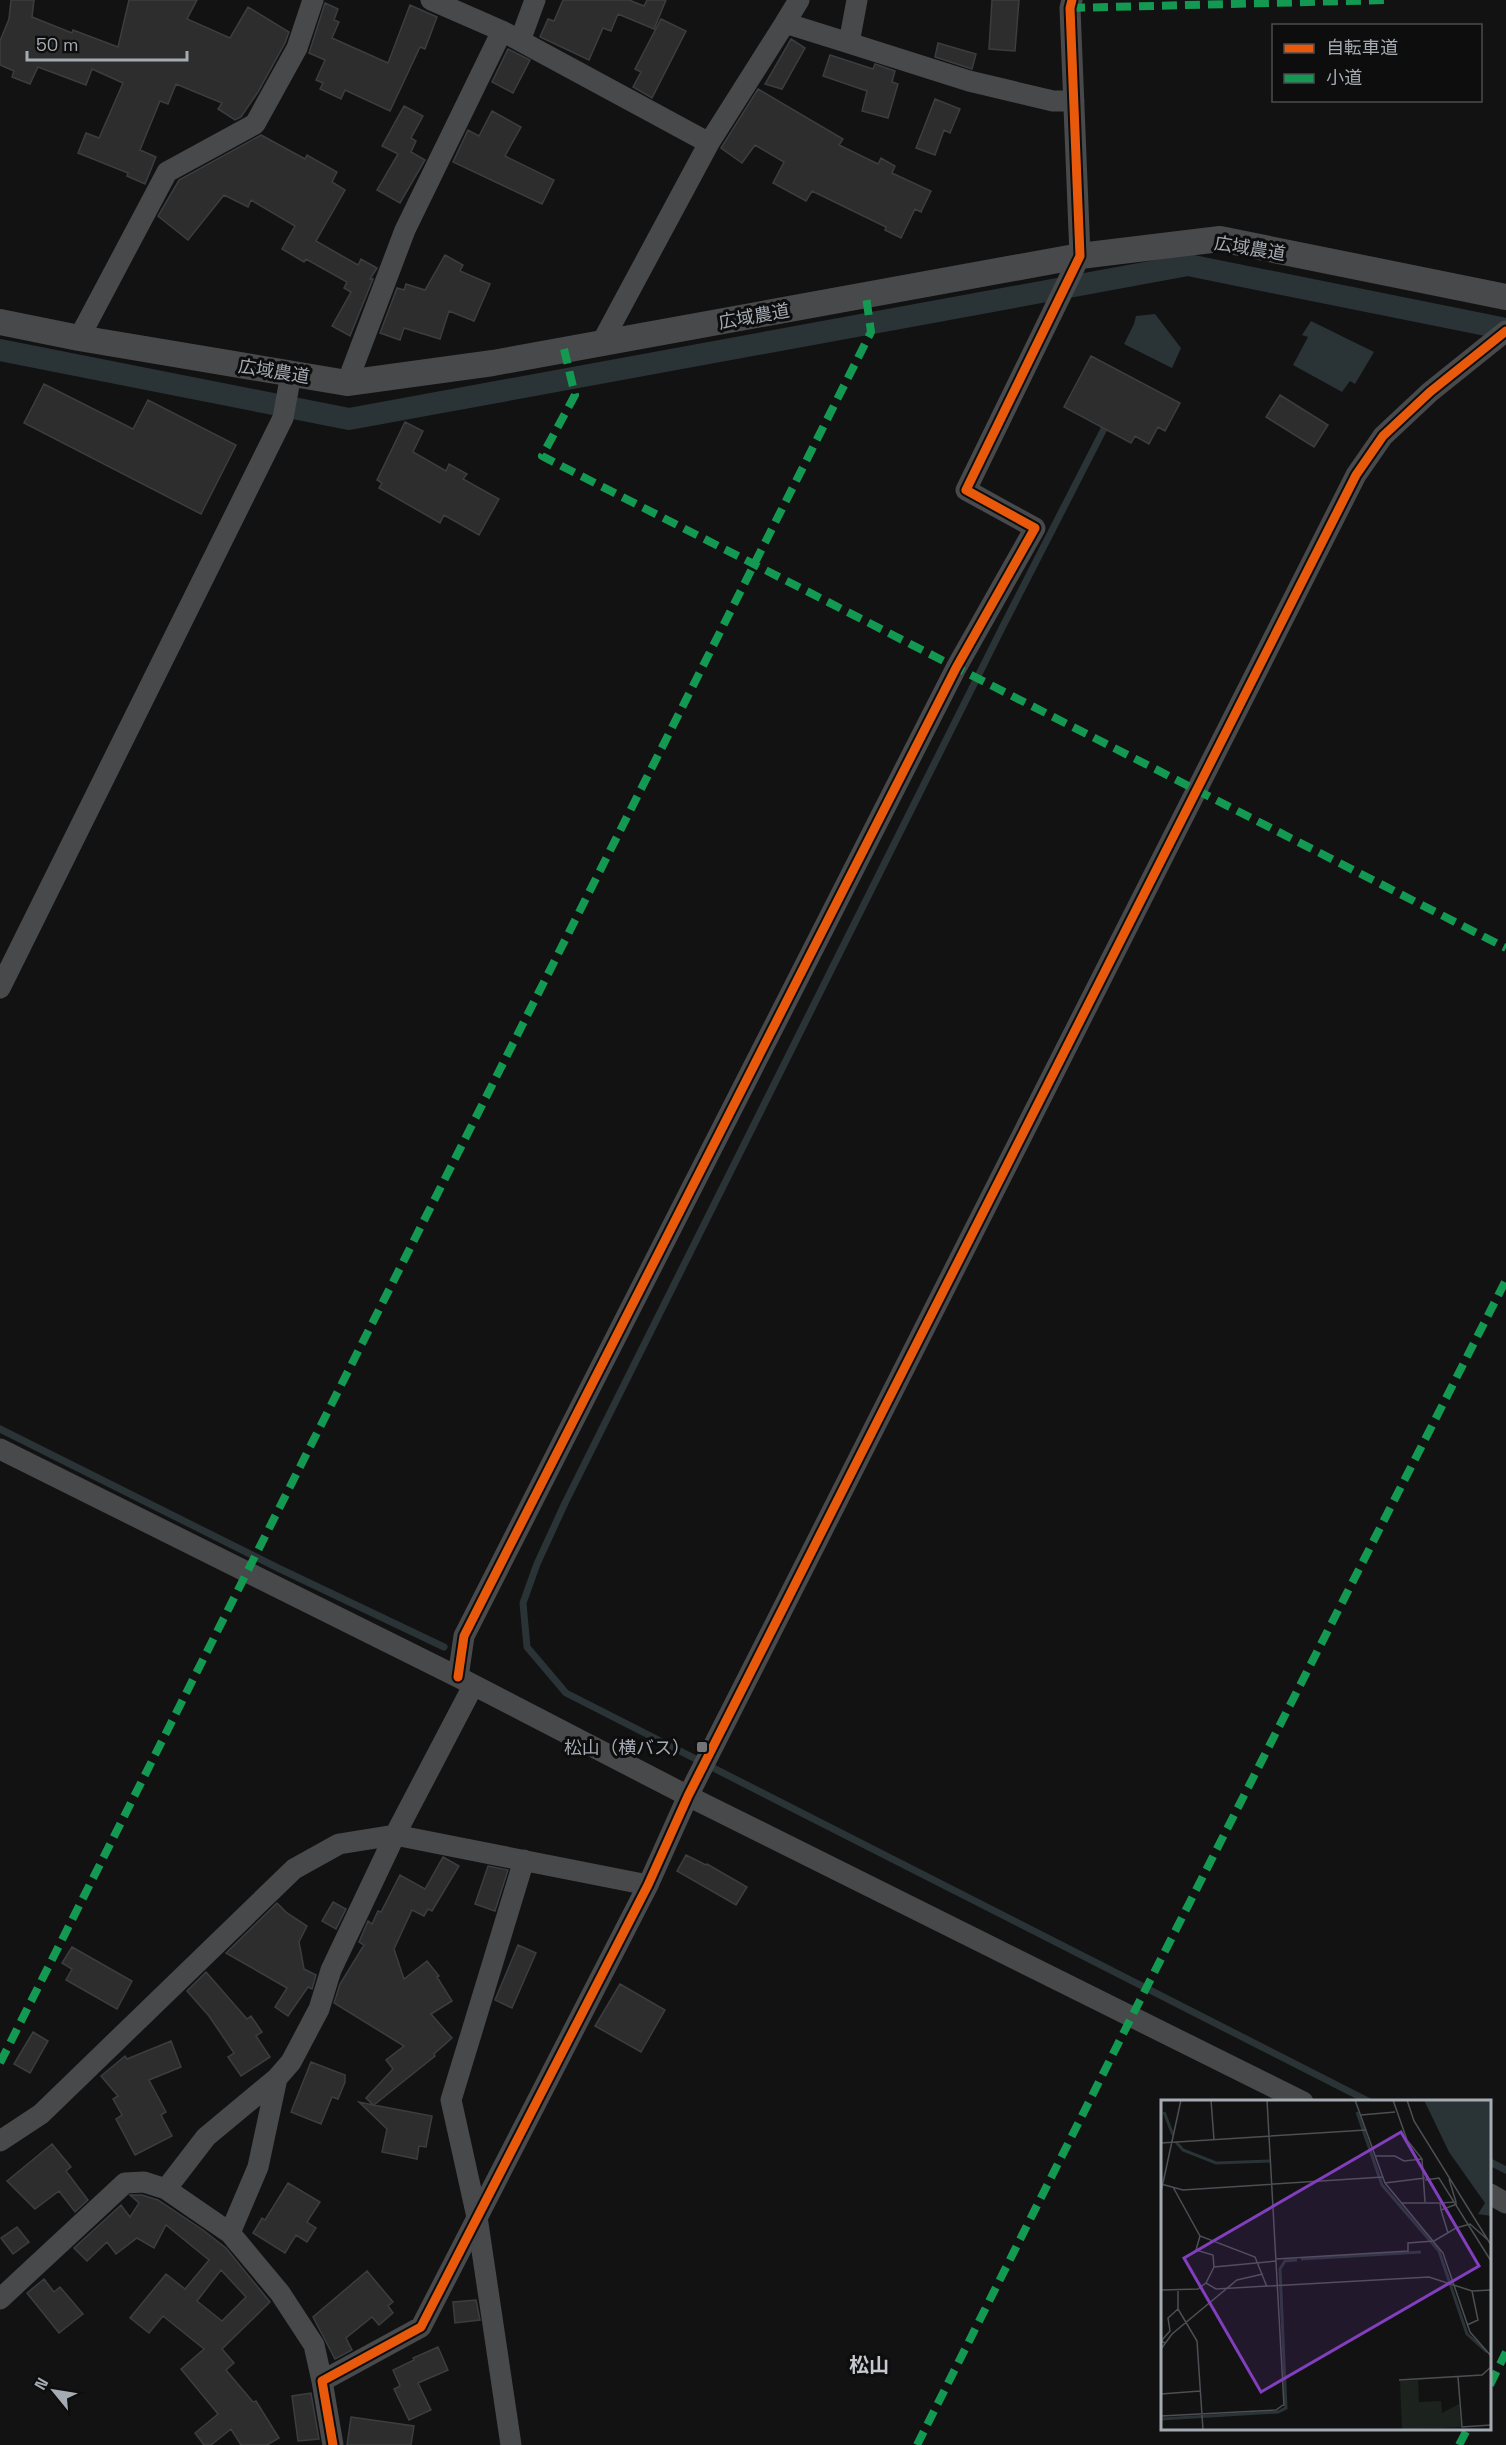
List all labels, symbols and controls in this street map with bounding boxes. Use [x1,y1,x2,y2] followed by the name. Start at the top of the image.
[27,24,188,62] scale bar
[1272,24,1482,102] legend
[36,33,78,56] text: 50 m
[1326,36,1398,59] text: 自転車道
[1326,66,1362,89] text: 小道
[1213,231,1287,265] street label: 広域農道
[717,298,791,334] street label: 広域農道
[237,354,311,388] street label: 広域農道
[564,1736,690,1759] place label: 松山（横バス）
[695,1740,709,1754] marker: 松山（横バス）
[1161,2100,1491,2430] inset map
[849,2352,889,2378] district label: 松山
[24,2361,84,2421] north arrow
[30,2374,53,2394] text: N

